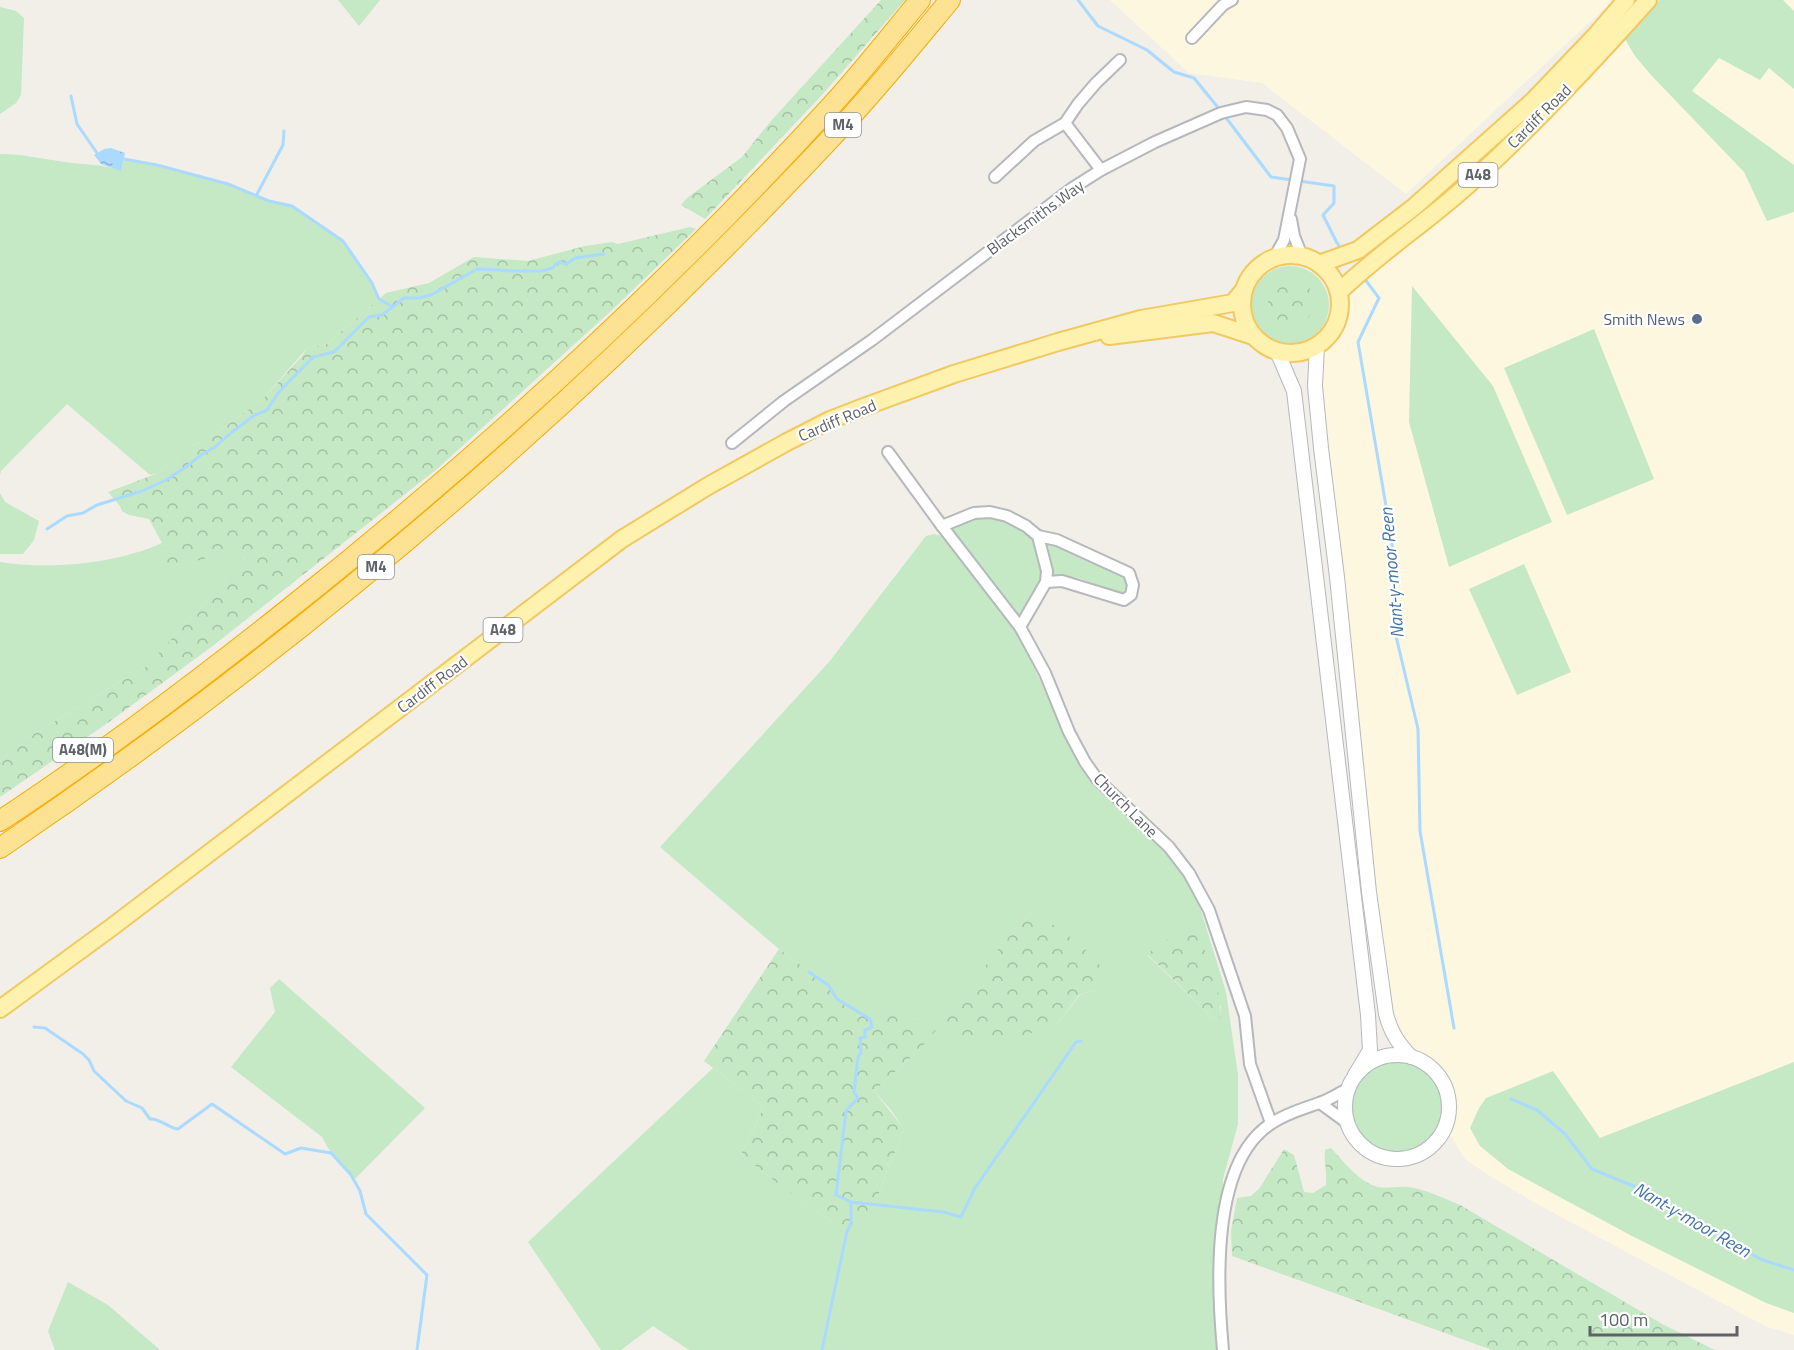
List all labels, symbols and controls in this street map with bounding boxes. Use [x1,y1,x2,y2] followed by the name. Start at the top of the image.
[1501,78,1577,154] street label: Cardiff Road
[825,113,861,137] road number: M4
[1458,163,1498,187] road number: A48
[981,173,1089,261] street label: Blacksmiths Way
[1603,307,1685,331] place label: Smith News
[1690,312,1704,326] marker: Smith News
[794,393,880,447] street label: Cardiff Road
[1372,506,1411,639] water label: Nant-y-moor Reen
[358,555,394,579] road number: M4
[484,618,522,642] road number: A48
[392,650,472,718] street label: Cardiff Road
[53,738,113,762] road number: A48(M)
[1088,767,1164,843] street label: Church Lane
[1629,1175,1757,1265] water label: Nant-y-moor Reen
[1590,1299,1737,1337] scale bar
[1599,1306,1648,1333] text: 100 m

